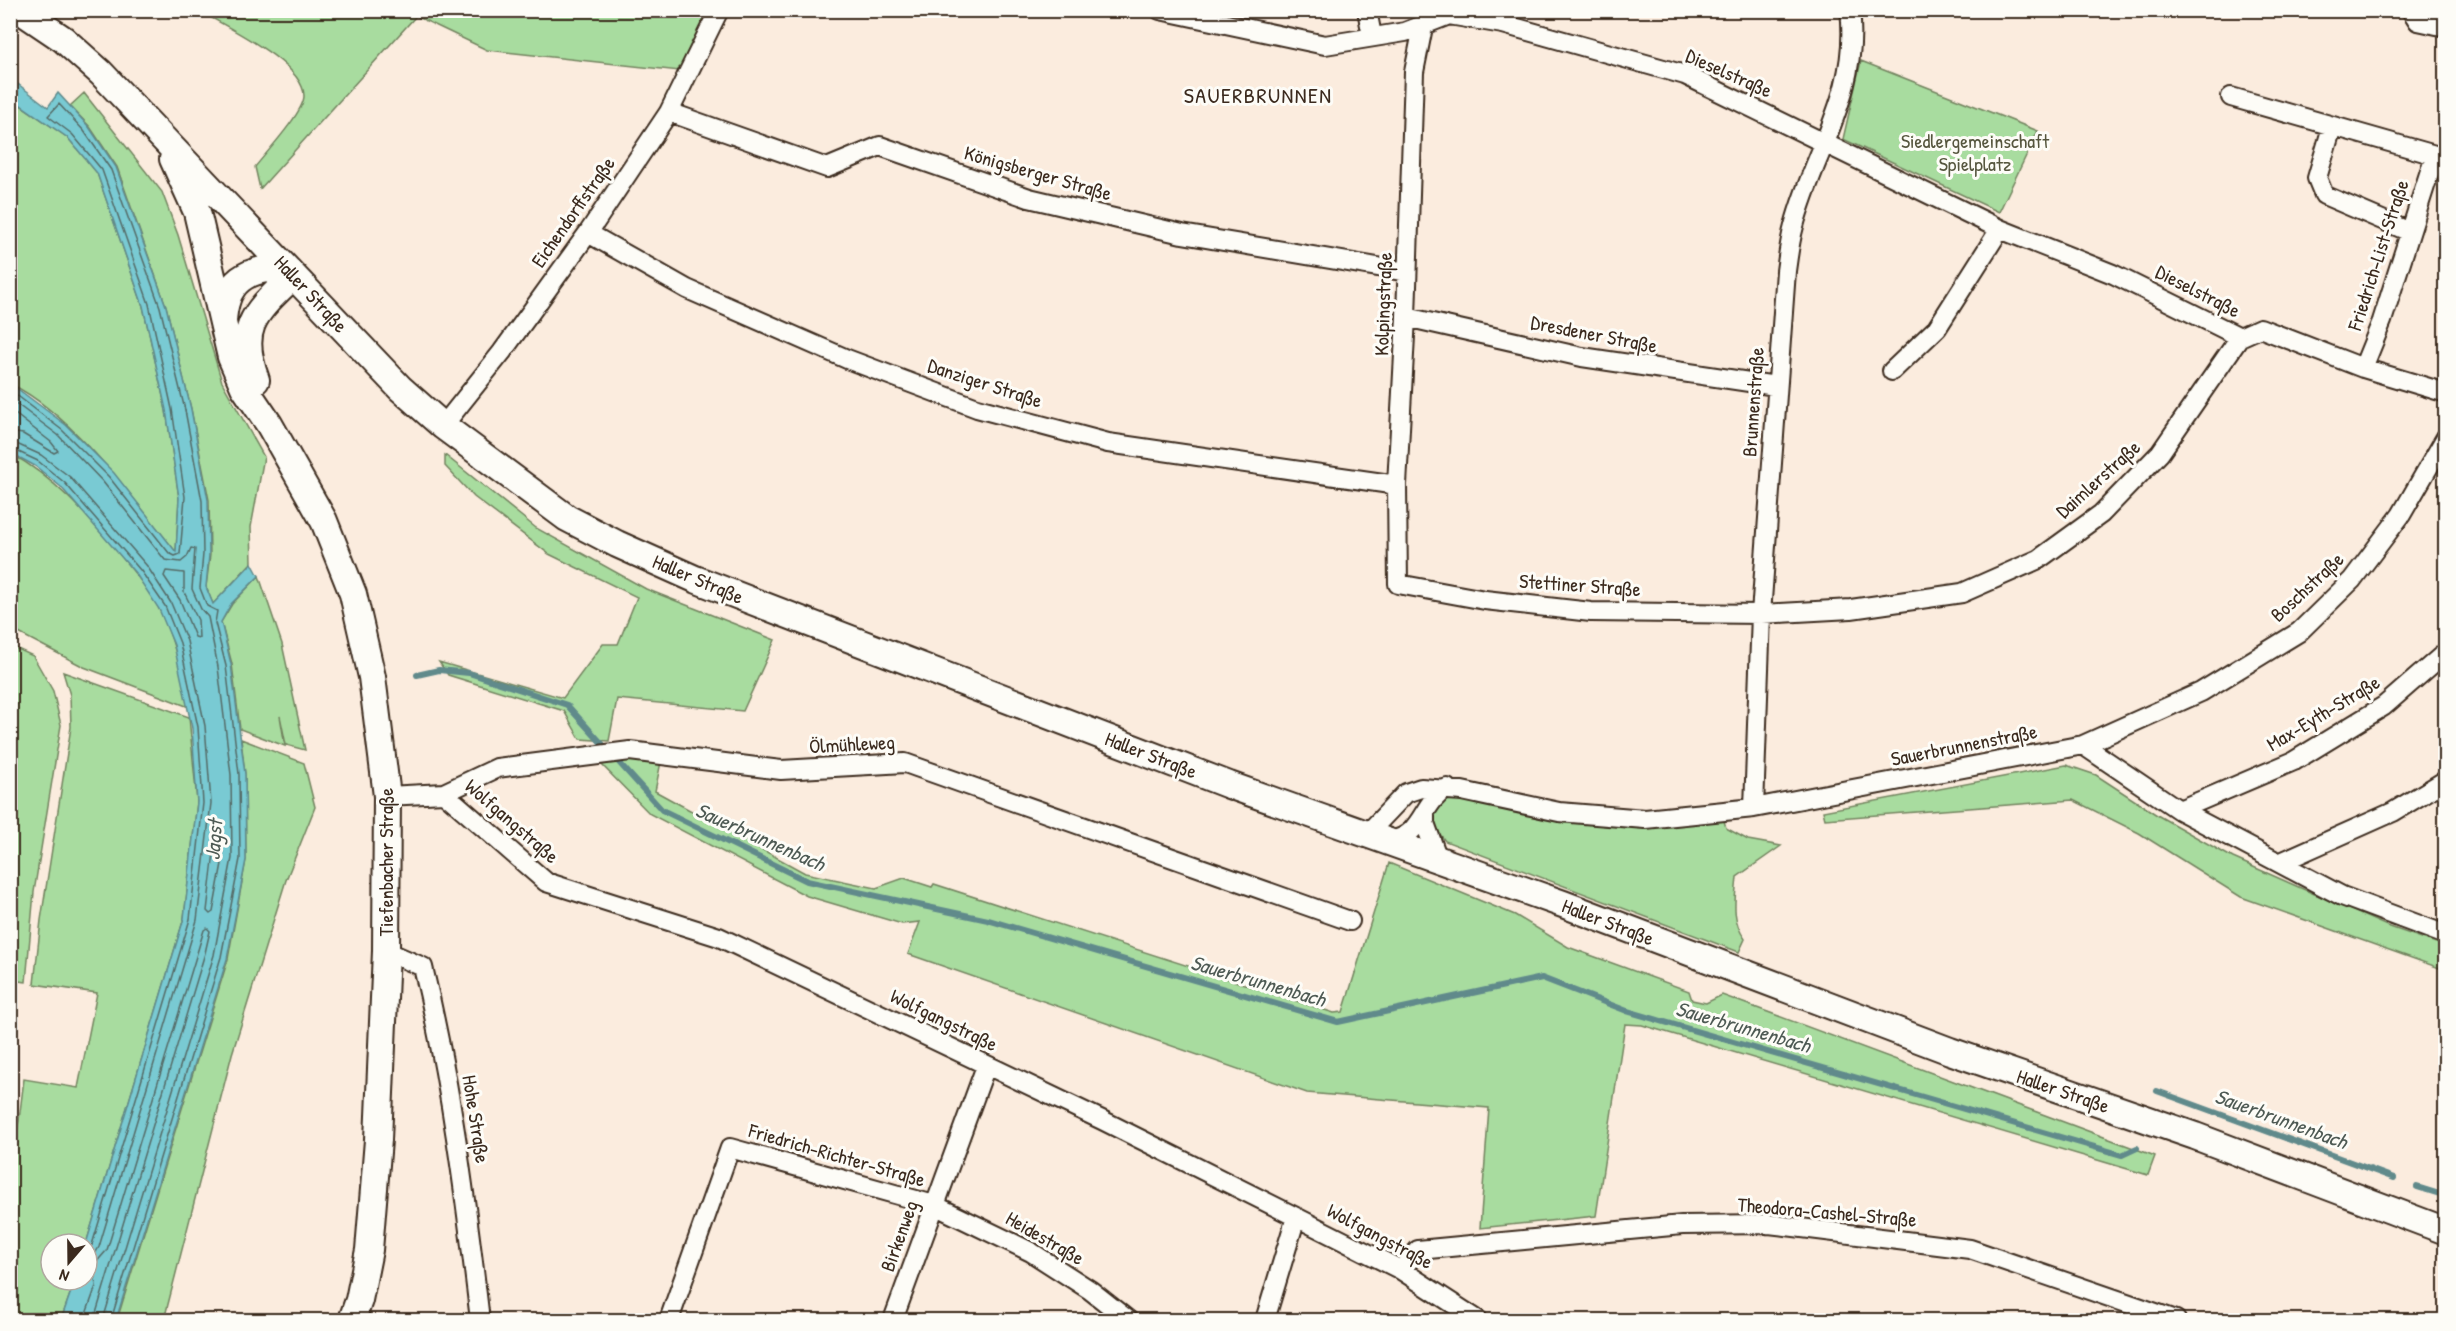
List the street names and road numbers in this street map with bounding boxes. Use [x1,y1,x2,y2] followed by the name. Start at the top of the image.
[1682,42,1777,104] street label: Dieselstraße
[961,139,1115,206] street label: Königsberger Straße
[524,151,621,272] street label: Eichendorffstraße
[2340,176,2415,334] street label: Friedrich-List-Straße
[269,249,354,338] street label: Haller Straße
[1367,252,1398,356] street label: Kolpingstraße
[2151,258,2245,323] street label: Dieselstraße
[1529,308,1660,359] street label: Dresdener Straße
[1735,346,1770,458] street label: Brunnenstraße
[925,351,1046,414] street label: Danziger Straße
[2050,433,2146,524] street label: Daimlerstraße
[2264,546,2349,627] street label: Boschstraße
[649,547,748,610] street label: Haller Straße
[1518,567,1642,602] street label: Stettiner Straße
[2261,668,2384,757] street label: Max-Eyth-Straße
[1889,717,2039,772] street label: Sauerbrunnenstraße
[1101,725,1201,784] street label: Haller Straße
[808,728,896,759] street label: Ölmühleweg
[460,772,565,869] street label: Wolfgangstraße
[372,788,399,936] street label: Tiefenbacher Straße
[1558,892,1658,951] street label: Haller Straße
[886,982,1002,1057] street label: Wolfgangstraße
[2013,1062,2113,1119] street label: Haller Straße
[456,1073,497,1165] street label: Hohe Straße
[745,1116,929,1193] street label: Friedrich-Richter-Straße
[1736,1190,1918,1233] street label: Theodora-Cashel-Straße
[873,1196,924,1275] street label: Birkenweg
[1323,1196,1438,1275] street label: Wolfgangstraße
[1001,1204,1089,1271] street label: Heidestraße

